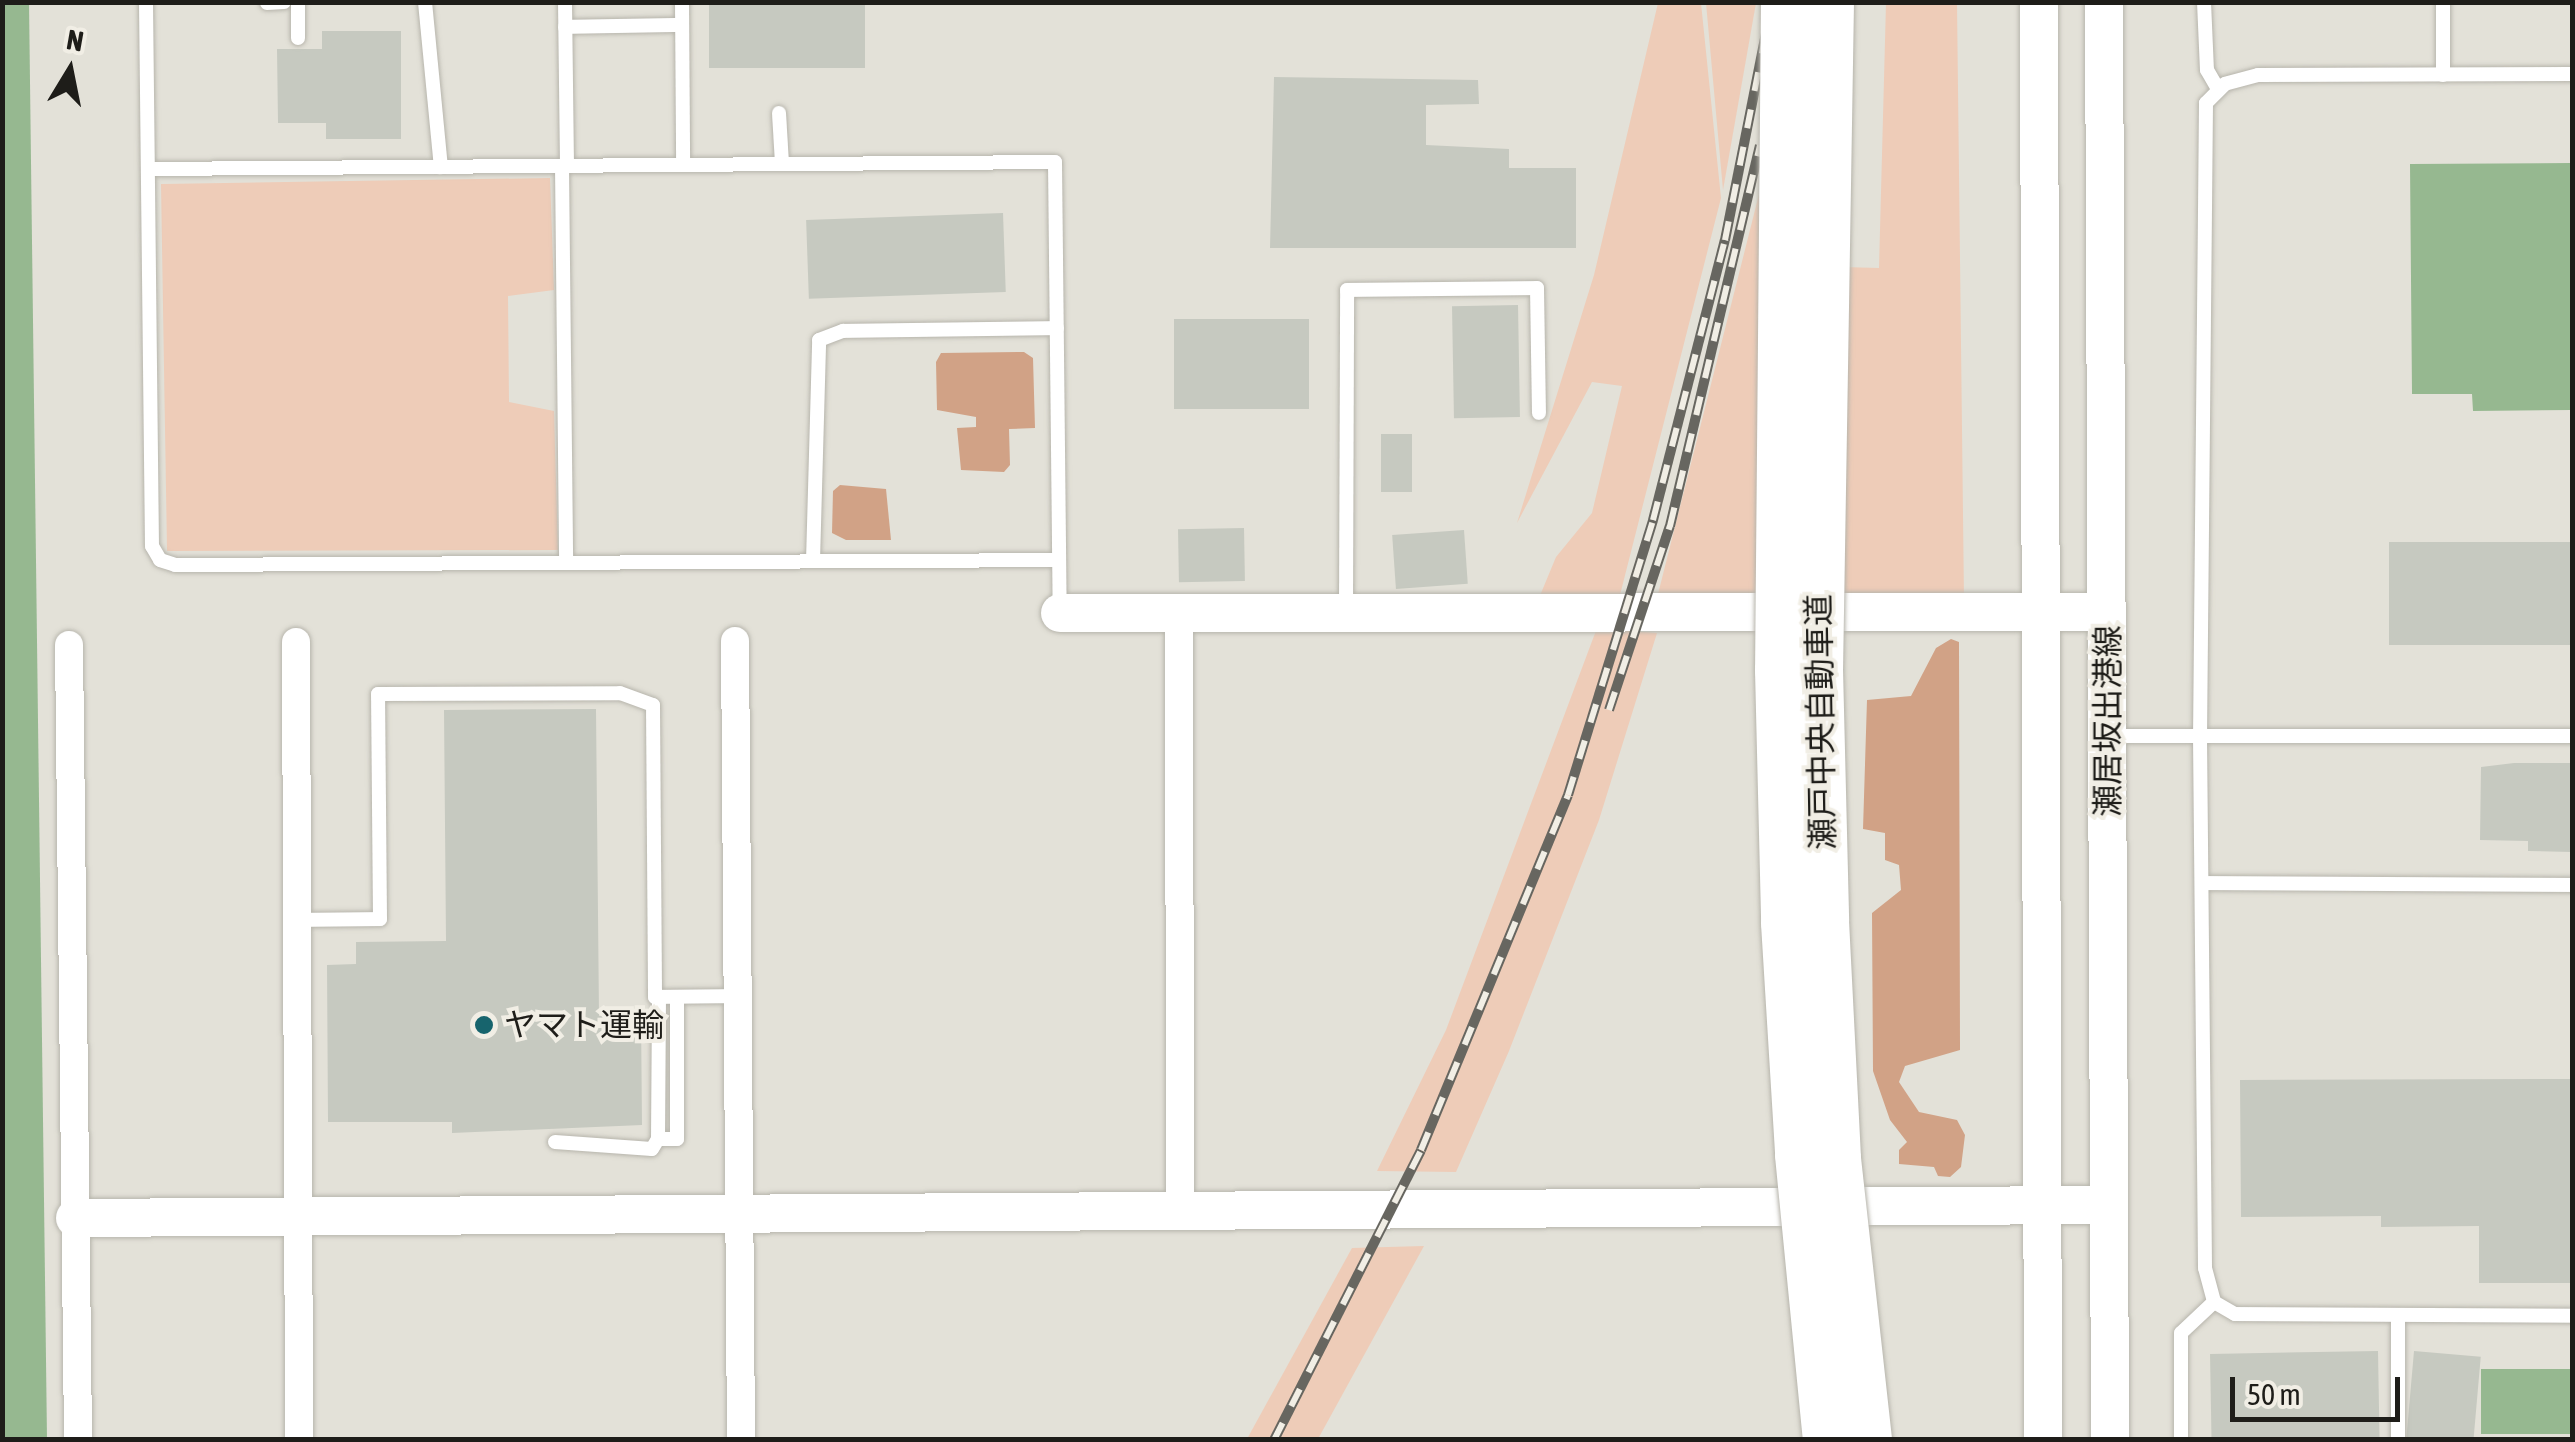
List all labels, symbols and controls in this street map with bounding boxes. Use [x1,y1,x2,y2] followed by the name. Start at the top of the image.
[20,20,120,120] north arrow
[64,23,86,58] text: N
[1800,594,1842,850] street label: 瀬戸中央自動車道
[2089,625,2127,817] street label: 瀬居坂出港線
[504,1006,664,1044] place label: ヤマト運輸
[473,1014,495,1036] marker: ヤマト運輸
[2235,1357,2405,1419] scale bar
[2247,1377,2301,1411] text: 50 m

